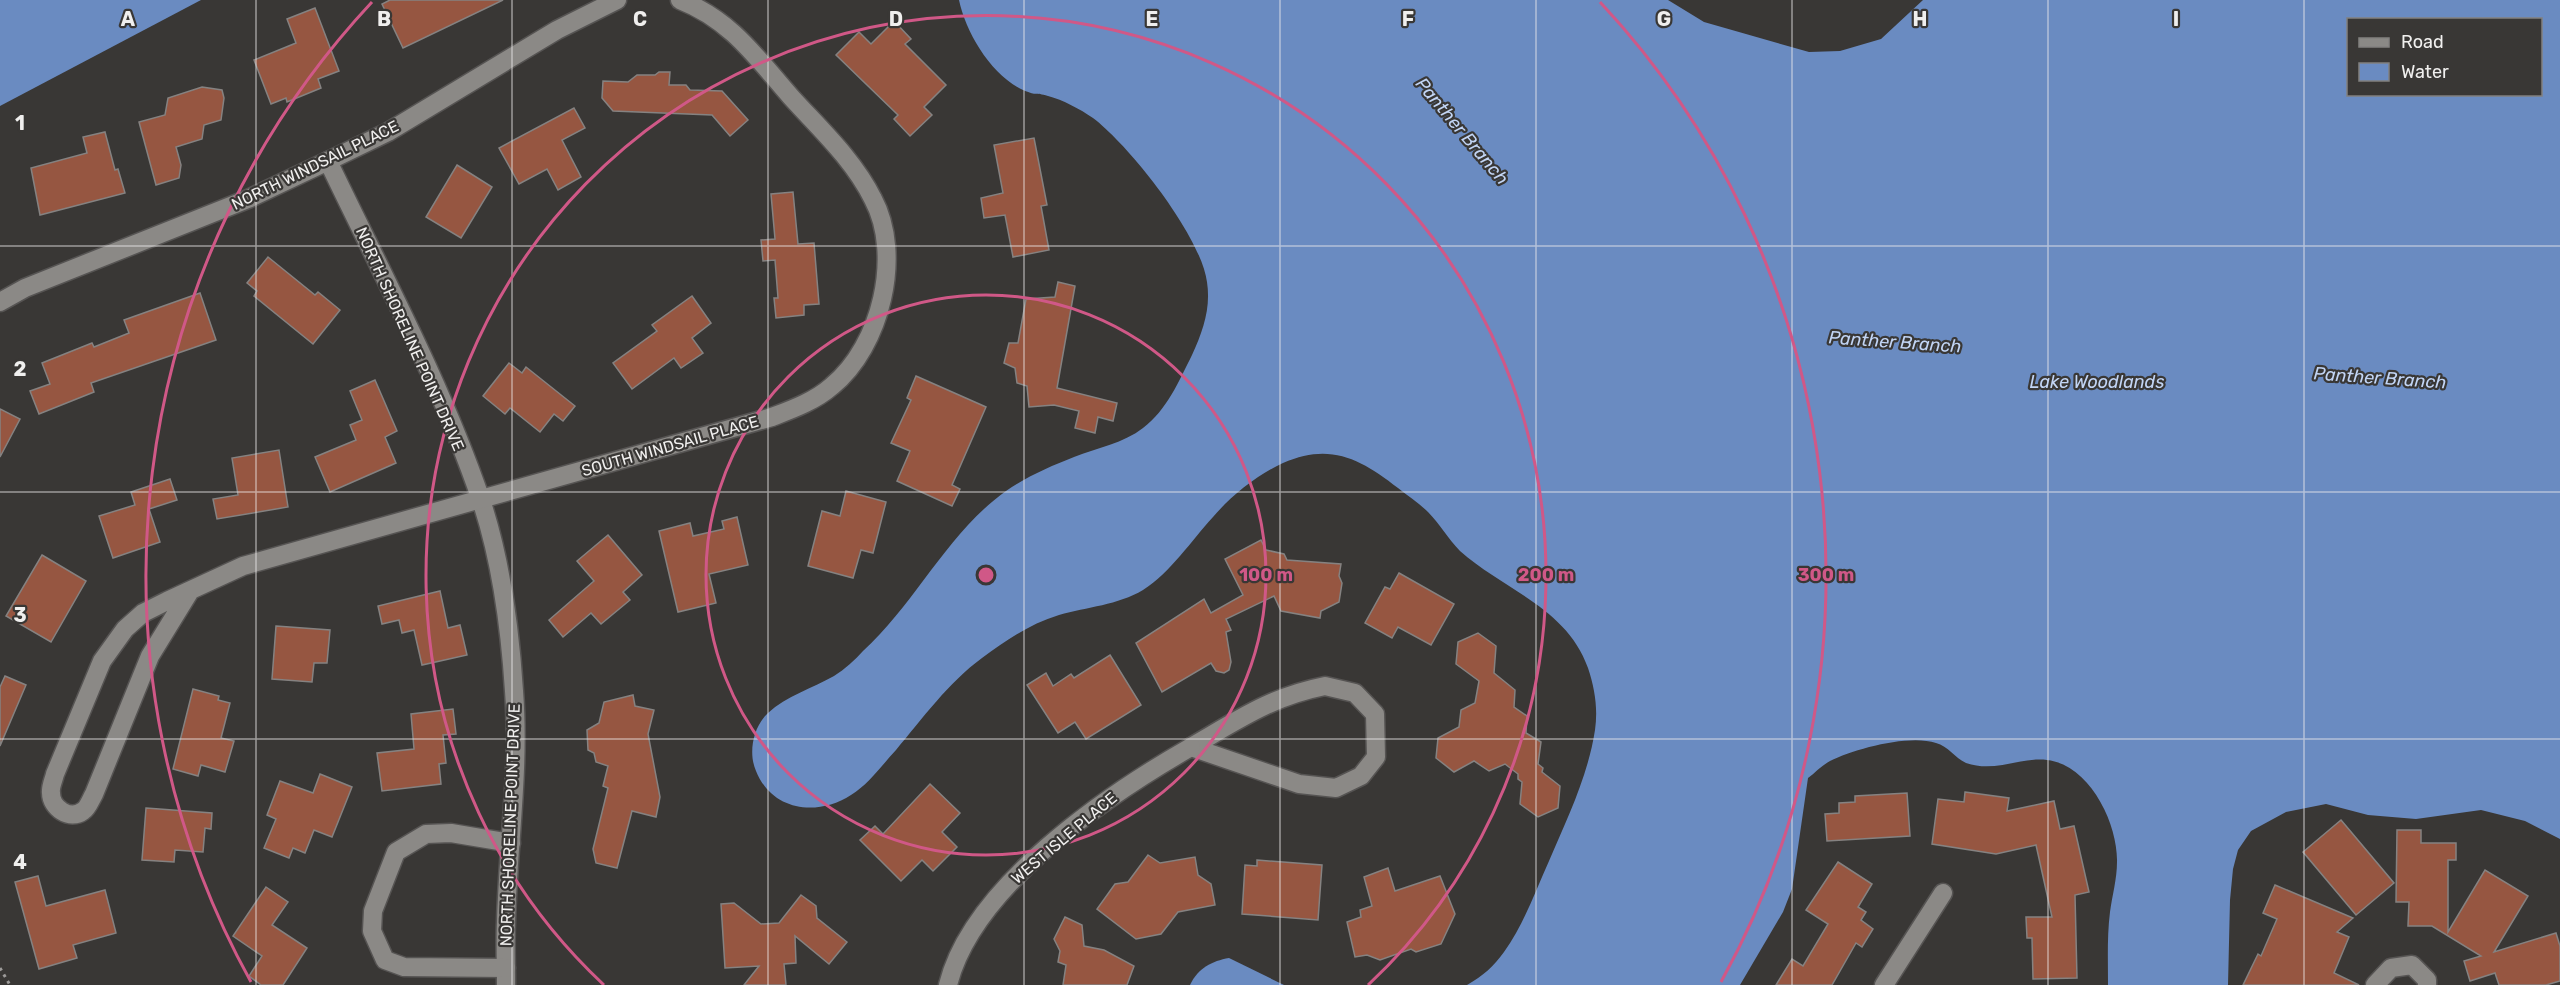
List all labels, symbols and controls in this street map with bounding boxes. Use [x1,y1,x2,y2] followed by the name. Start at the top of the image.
[121,7,136,31] text: A
[377,7,391,31] text: B
[633,7,647,31] text: C
[889,7,903,31] text: D
[1146,7,1158,31] text: E
[1402,7,1414,31] text: F
[1657,7,1671,31] text: G
[1913,7,1927,31] text: H
[2173,7,2179,31] text: I
[2347,18,2542,96] legend
[2401,31,2444,53] text: Road
[2401,61,2449,83] text: Water
[1411,73,1513,189] water label: Panther Branch
[15,111,25,135] text: 1
[228,116,402,214] street label: NORTH WINDSAIL PLACE
[352,224,468,454] street label: NORTH SHORELINE POINT DRIVE
[1828,326,1962,358] water label: Panther Branch
[14,357,27,381] text: 2
[2313,362,2447,394] water label: Panther Branch
[2030,371,2164,393] water label: Lake Woodlands
[579,412,761,480] street label: SOUTH WINDSAIL PLACE
[1239,564,1293,586] text: 100 m
[1518,564,1574,586] text: 200 m
[1798,564,1854,586] text: 300 m
[976,565,996,585] centre of rings
[13,603,27,627] text: 3
[496,703,524,947] street label: NORTH SHORELINE POINT DRIVE
[1007,788,1121,888] street label: WEST ISLE PLACE
[13,850,27,874] text: 4

